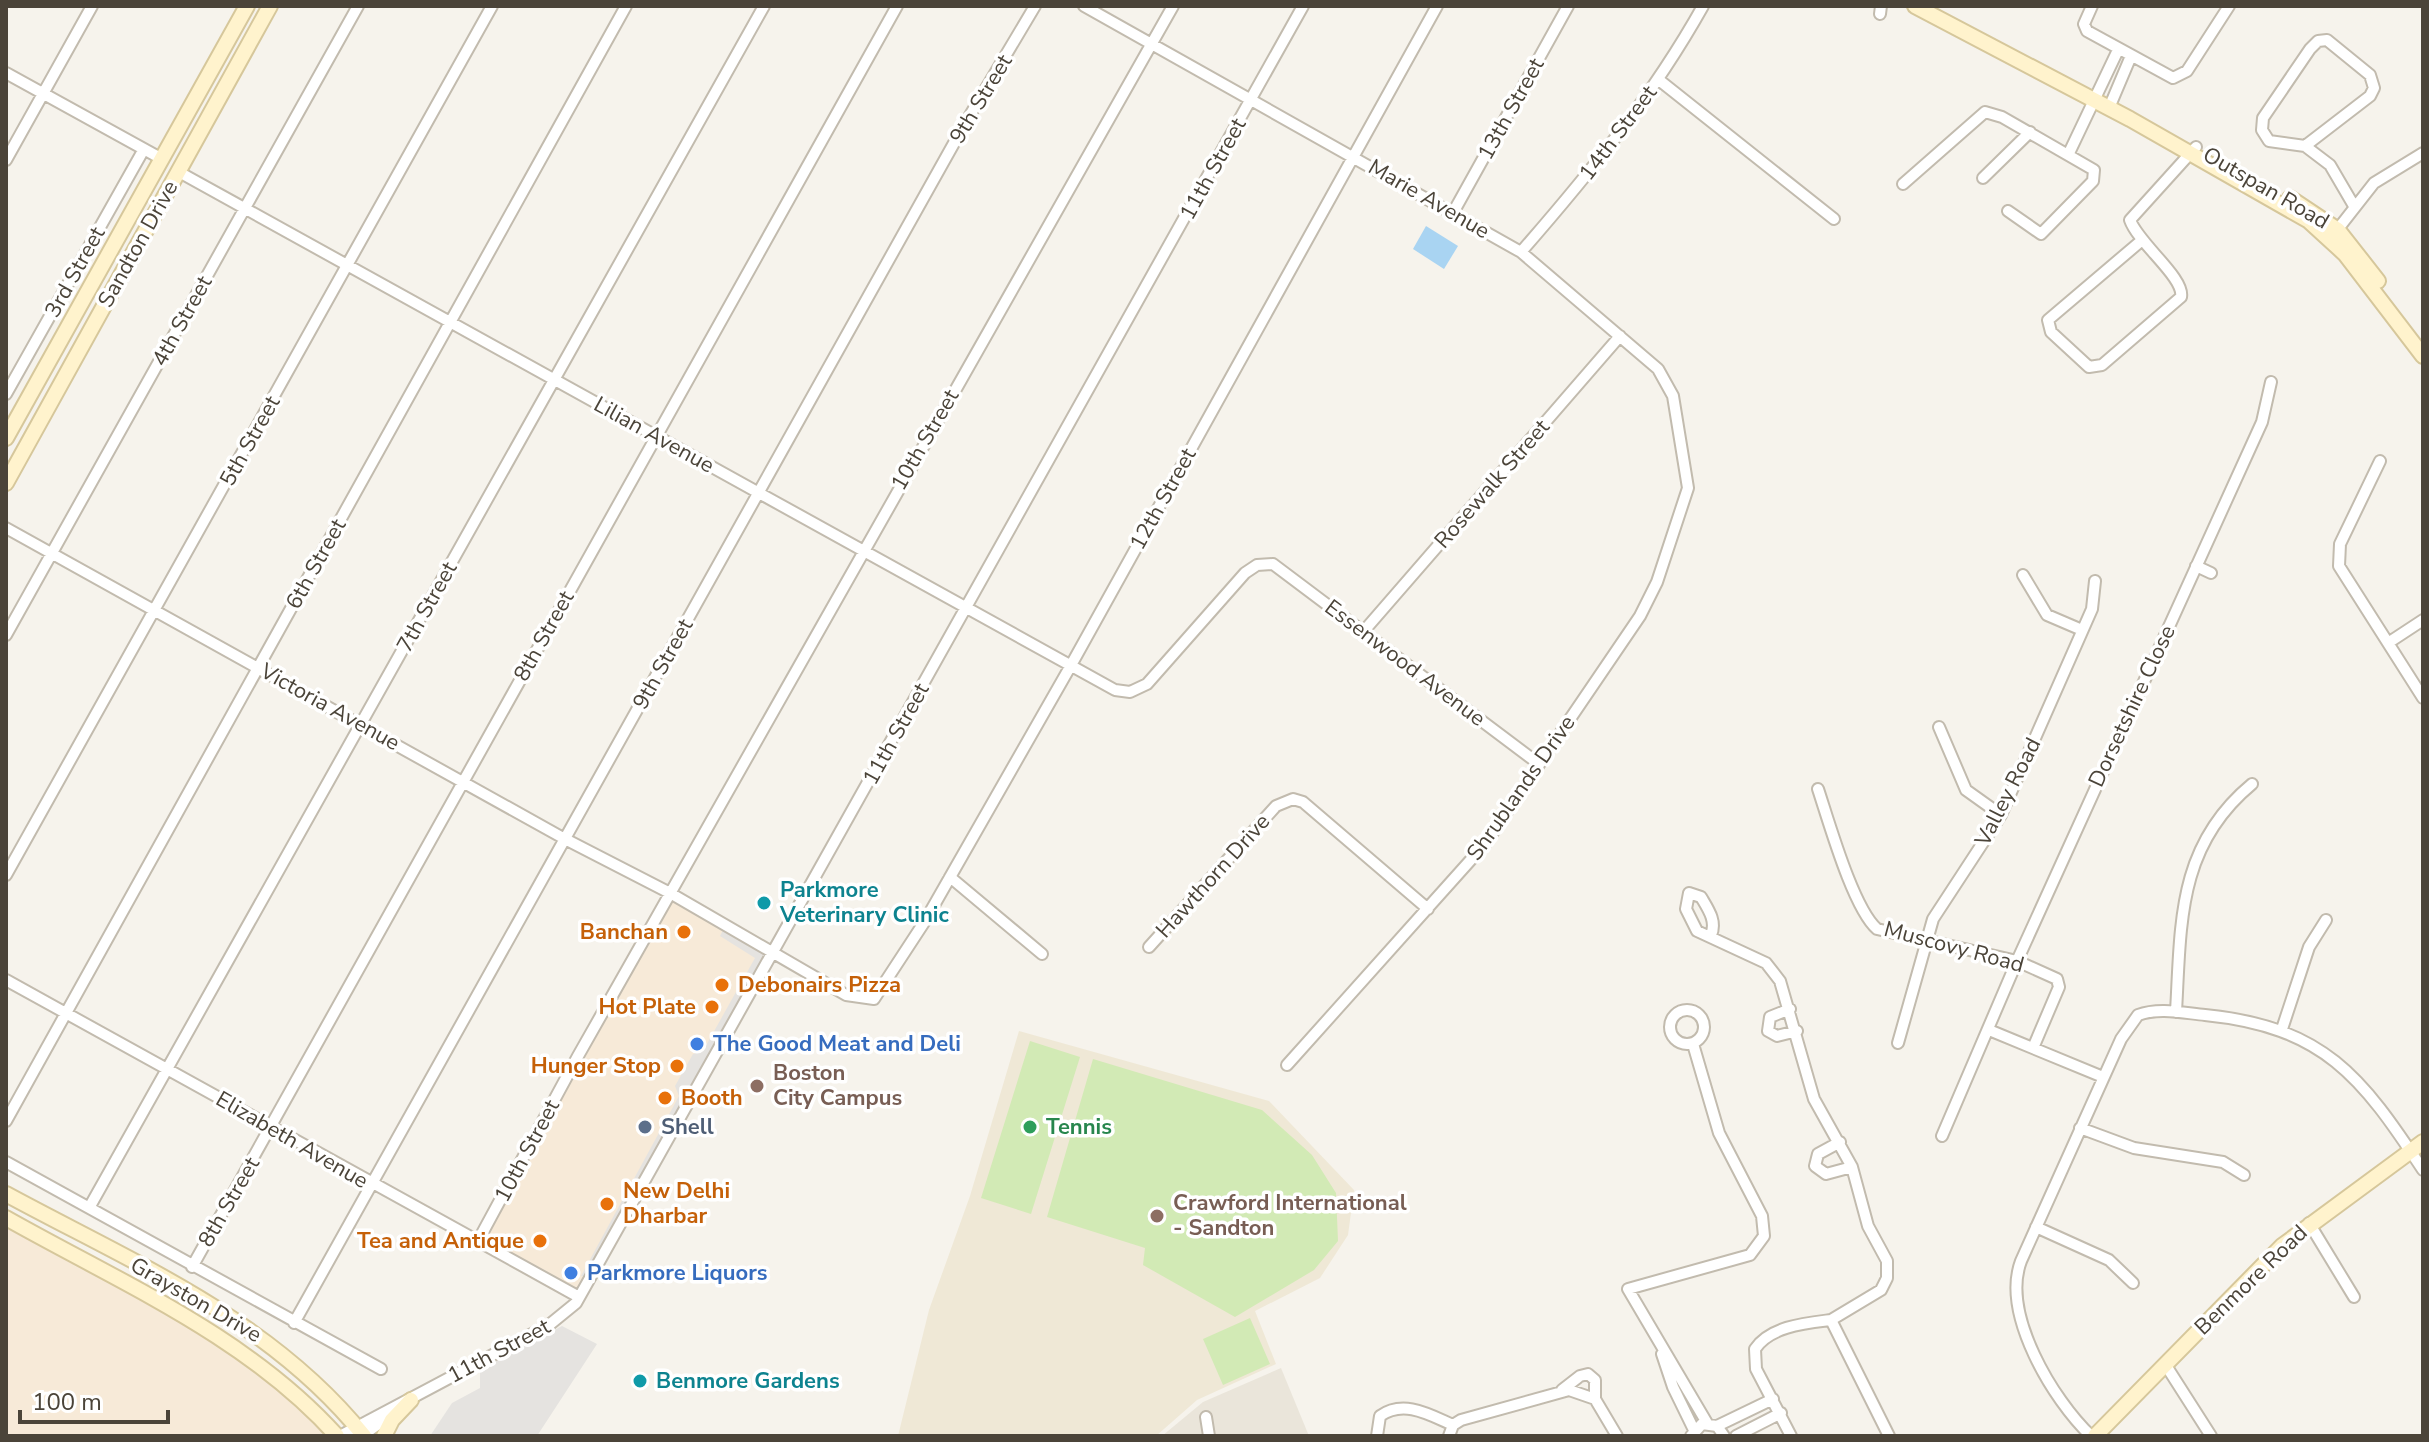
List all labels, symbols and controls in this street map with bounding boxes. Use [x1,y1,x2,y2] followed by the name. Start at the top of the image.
[943,49,1020,149] street label: 9th Street
[1471,52,1551,165] street label: 13th Street
[1572,79,1664,187] street label: 14th Street
[1173,112,1253,225] street label: 11th Street
[2197,140,2335,236] street label: Outspan Road
[1363,152,1495,246] street label: Marie Avenue
[91,175,185,313] street label: Sandton Drive
[38,221,112,323] street label: 3rd Street
[145,270,219,372] street label: 4th Street
[884,384,966,496] street label: 10th Street
[213,390,287,492] street label: 5th Street
[588,390,720,480] street label: Lilian Avenue
[1428,413,1557,555] street label: Rosewalk Street
[1123,442,1203,555] street label: 12th Street
[279,513,353,615] street label: 6th Street
[390,556,464,658] street label: 7th Street
[507,585,581,687] street label: 8th Street
[1318,593,1492,733] street label: Essenwood Avenue
[626,613,700,715] street label: 9th Street
[2081,620,2183,792] street label: Dorsetshire Close
[254,656,405,758] street label: Victoria Avenue
[856,677,936,790] street label: 11th Street
[1460,709,1582,867] street label: Shrublands Drive
[1967,733,2048,852] street label: Valley Road
[1149,807,1277,945] street label: Hawthorn Drive
[779,875,949,930] place label: Parkmore Veterinary Clinic
[755,894,773,912] marker: Parkmore Veterinary Clinic
[1881,914,2027,980] street label: Muscovy Road
[580,917,668,947] place label: Banchan
[675,923,693,941] marker: Banchan
[738,970,901,1000] place label: Debonairs Pizza
[713,976,731,994] marker: Debonairs Pizza
[598,992,696,1022] place label: Hot Plate
[703,998,721,1016] marker: Hot Plate
[713,1029,961,1059] place label: The Good Meat and Deli
[688,1035,706,1053] marker: The Good Meat and Deli
[531,1051,661,1081] place label: Hunger Stop
[668,1057,686,1075] marker: Hunger Stop
[773,1058,902,1113] place label: Boston City Campus
[748,1077,766,1095] marker: Boston City Campus
[681,1083,743,1113] place label: Booth
[210,1084,374,1196] street label: Elizabeth Avenue
[656,1089,674,1107] marker: Booth
[487,1094,567,1208] street label: 10th Street
[661,1112,714,1142] place label: Shell
[1046,1112,1112,1142] place label: Tennis
[636,1118,654,1136] marker: Shell
[1021,1118,1039,1136] marker: Tennis
[191,1151,267,1252] street label: 8th Street
[623,1176,730,1231] place label: New Delhi Dharbar
[1173,1188,1407,1243] place label: Crawford International - Sandton
[598,1195,616,1213] marker: New Delhi Dharbar
[1148,1207,1166,1225] marker: Crawford International - Sandton
[2188,1218,2314,1342] street label: Benmore Road
[357,1226,524,1256] place label: Tea and Antique
[531,1232,549,1250] marker: Tea and Antique
[125,1250,267,1350] street label: Grayston Drive
[587,1258,767,1288] place label: Parkmore Liquors
[562,1264,580,1282] marker: Parkmore Liquors
[442,1311,556,1391] street label: 11th Street
[656,1366,840,1396] place label: Benmore Gardens
[631,1372,649,1390] marker: Benmore Gardens
[20,1374,168,1424] scale bar
[32,1386,102,1418] text: 100 m

